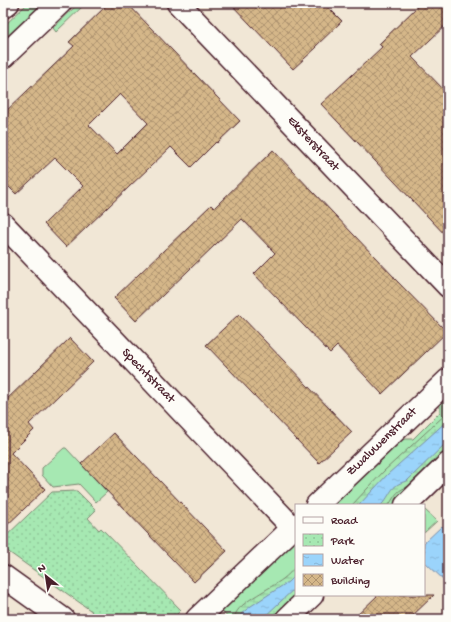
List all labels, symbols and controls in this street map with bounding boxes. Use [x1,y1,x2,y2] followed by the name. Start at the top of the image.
[284,113,343,176] street label: Eksterstraat
[118,346,179,408] street label: Spechtstraat
[344,403,422,479] street label: Zwaluwenstraat
[295,504,425,596] legend
[331,515,358,529] text: Road
[330,535,356,549] text: Park
[331,555,365,569] text: Water
[26,556,66,596] north arrow
[36,562,48,576] text: N
[330,575,370,589] text: Building

